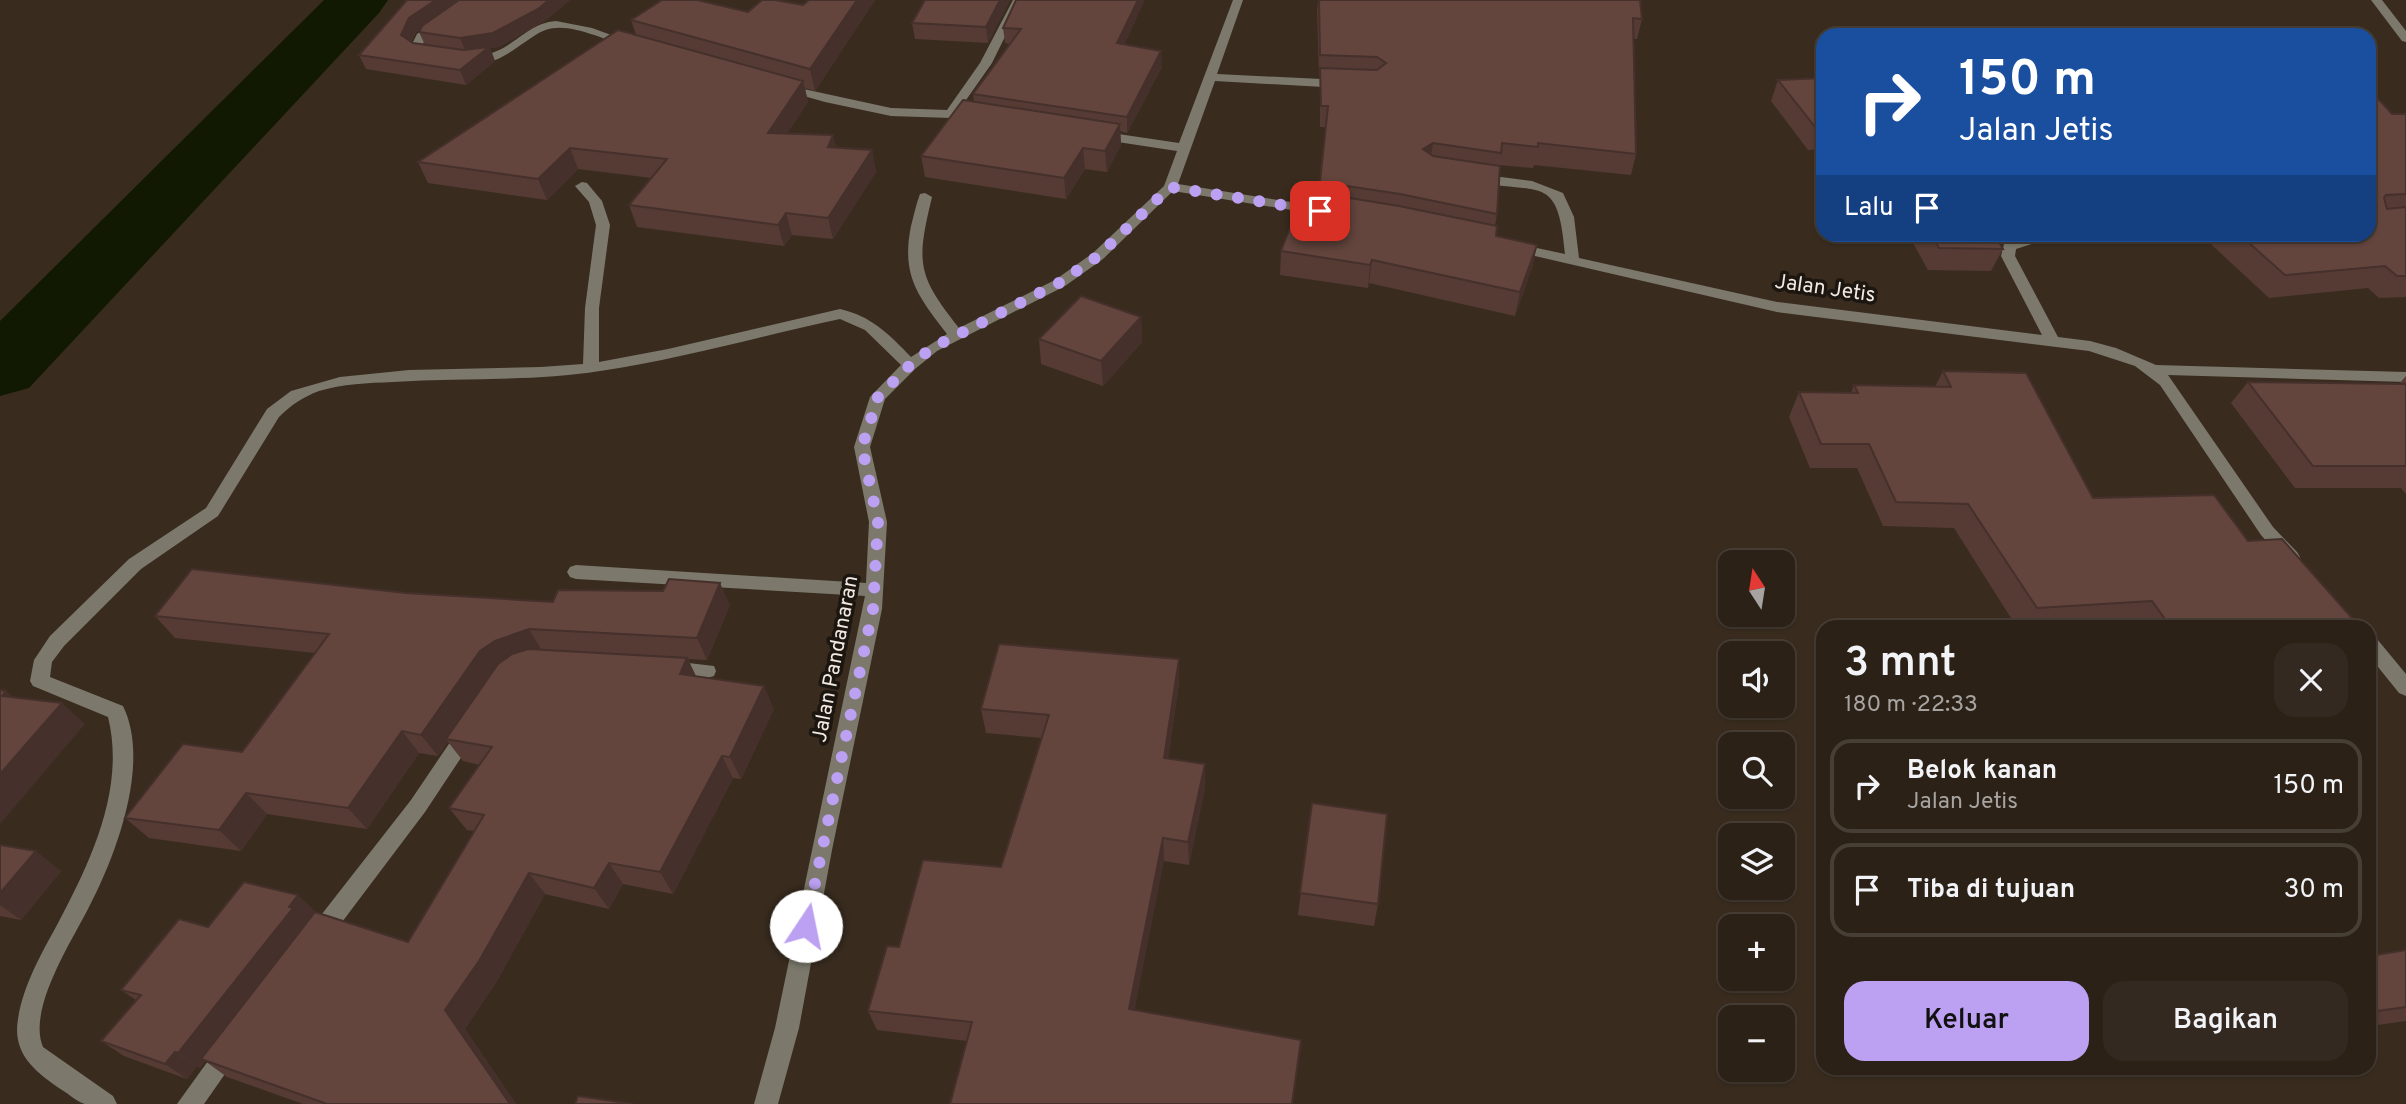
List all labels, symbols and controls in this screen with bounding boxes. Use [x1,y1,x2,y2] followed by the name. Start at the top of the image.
[1959,51,2096,113] text: 150 m
[1844,56,1935,147] icon: right
[1959,112,2113,152] text: Jalan Jetis
[1290,181,1350,241] pin
[1908,189,1946,227] icon: arrive
[1301,192,1339,230] icon: arrive
[1844,192,1894,225] text: Lalu
[1773,269,1877,309] street label: Jalan Jetis
[1718,550,1796,626] north arrow
[1718,550,1795,1082] map controls
[807,573,865,745] street label: Jalan Pandanaran
[1844,638,1956,691] text: 3 mnt
[1718,641,1795,718] button: sound
[2274,643,2348,717] button: close
[1844,691,1978,720] text: 180 m · 22:33
[1718,732,1795,809] button: search
[1907,755,2057,788] text: Belok kanan
[1848,767,1886,805] icon: right
[2273,770,2344,803] text: 150 m
[1907,788,2018,817] text: Jalan Jetis
[1718,823,1795,900] button: layers
[1848,871,1886,909] icon: arrive
[1907,874,2075,907] text: Tiba di tujuan
[2284,874,2344,907] text: 30 m
[769,889,843,963] position arrow
[1718,914,1795,991] button: +
[1844,981,2089,1061] button: Keluar
[2103,981,2348,1061] button: Bagikan
[1718,1005,1795,1082] button: −

